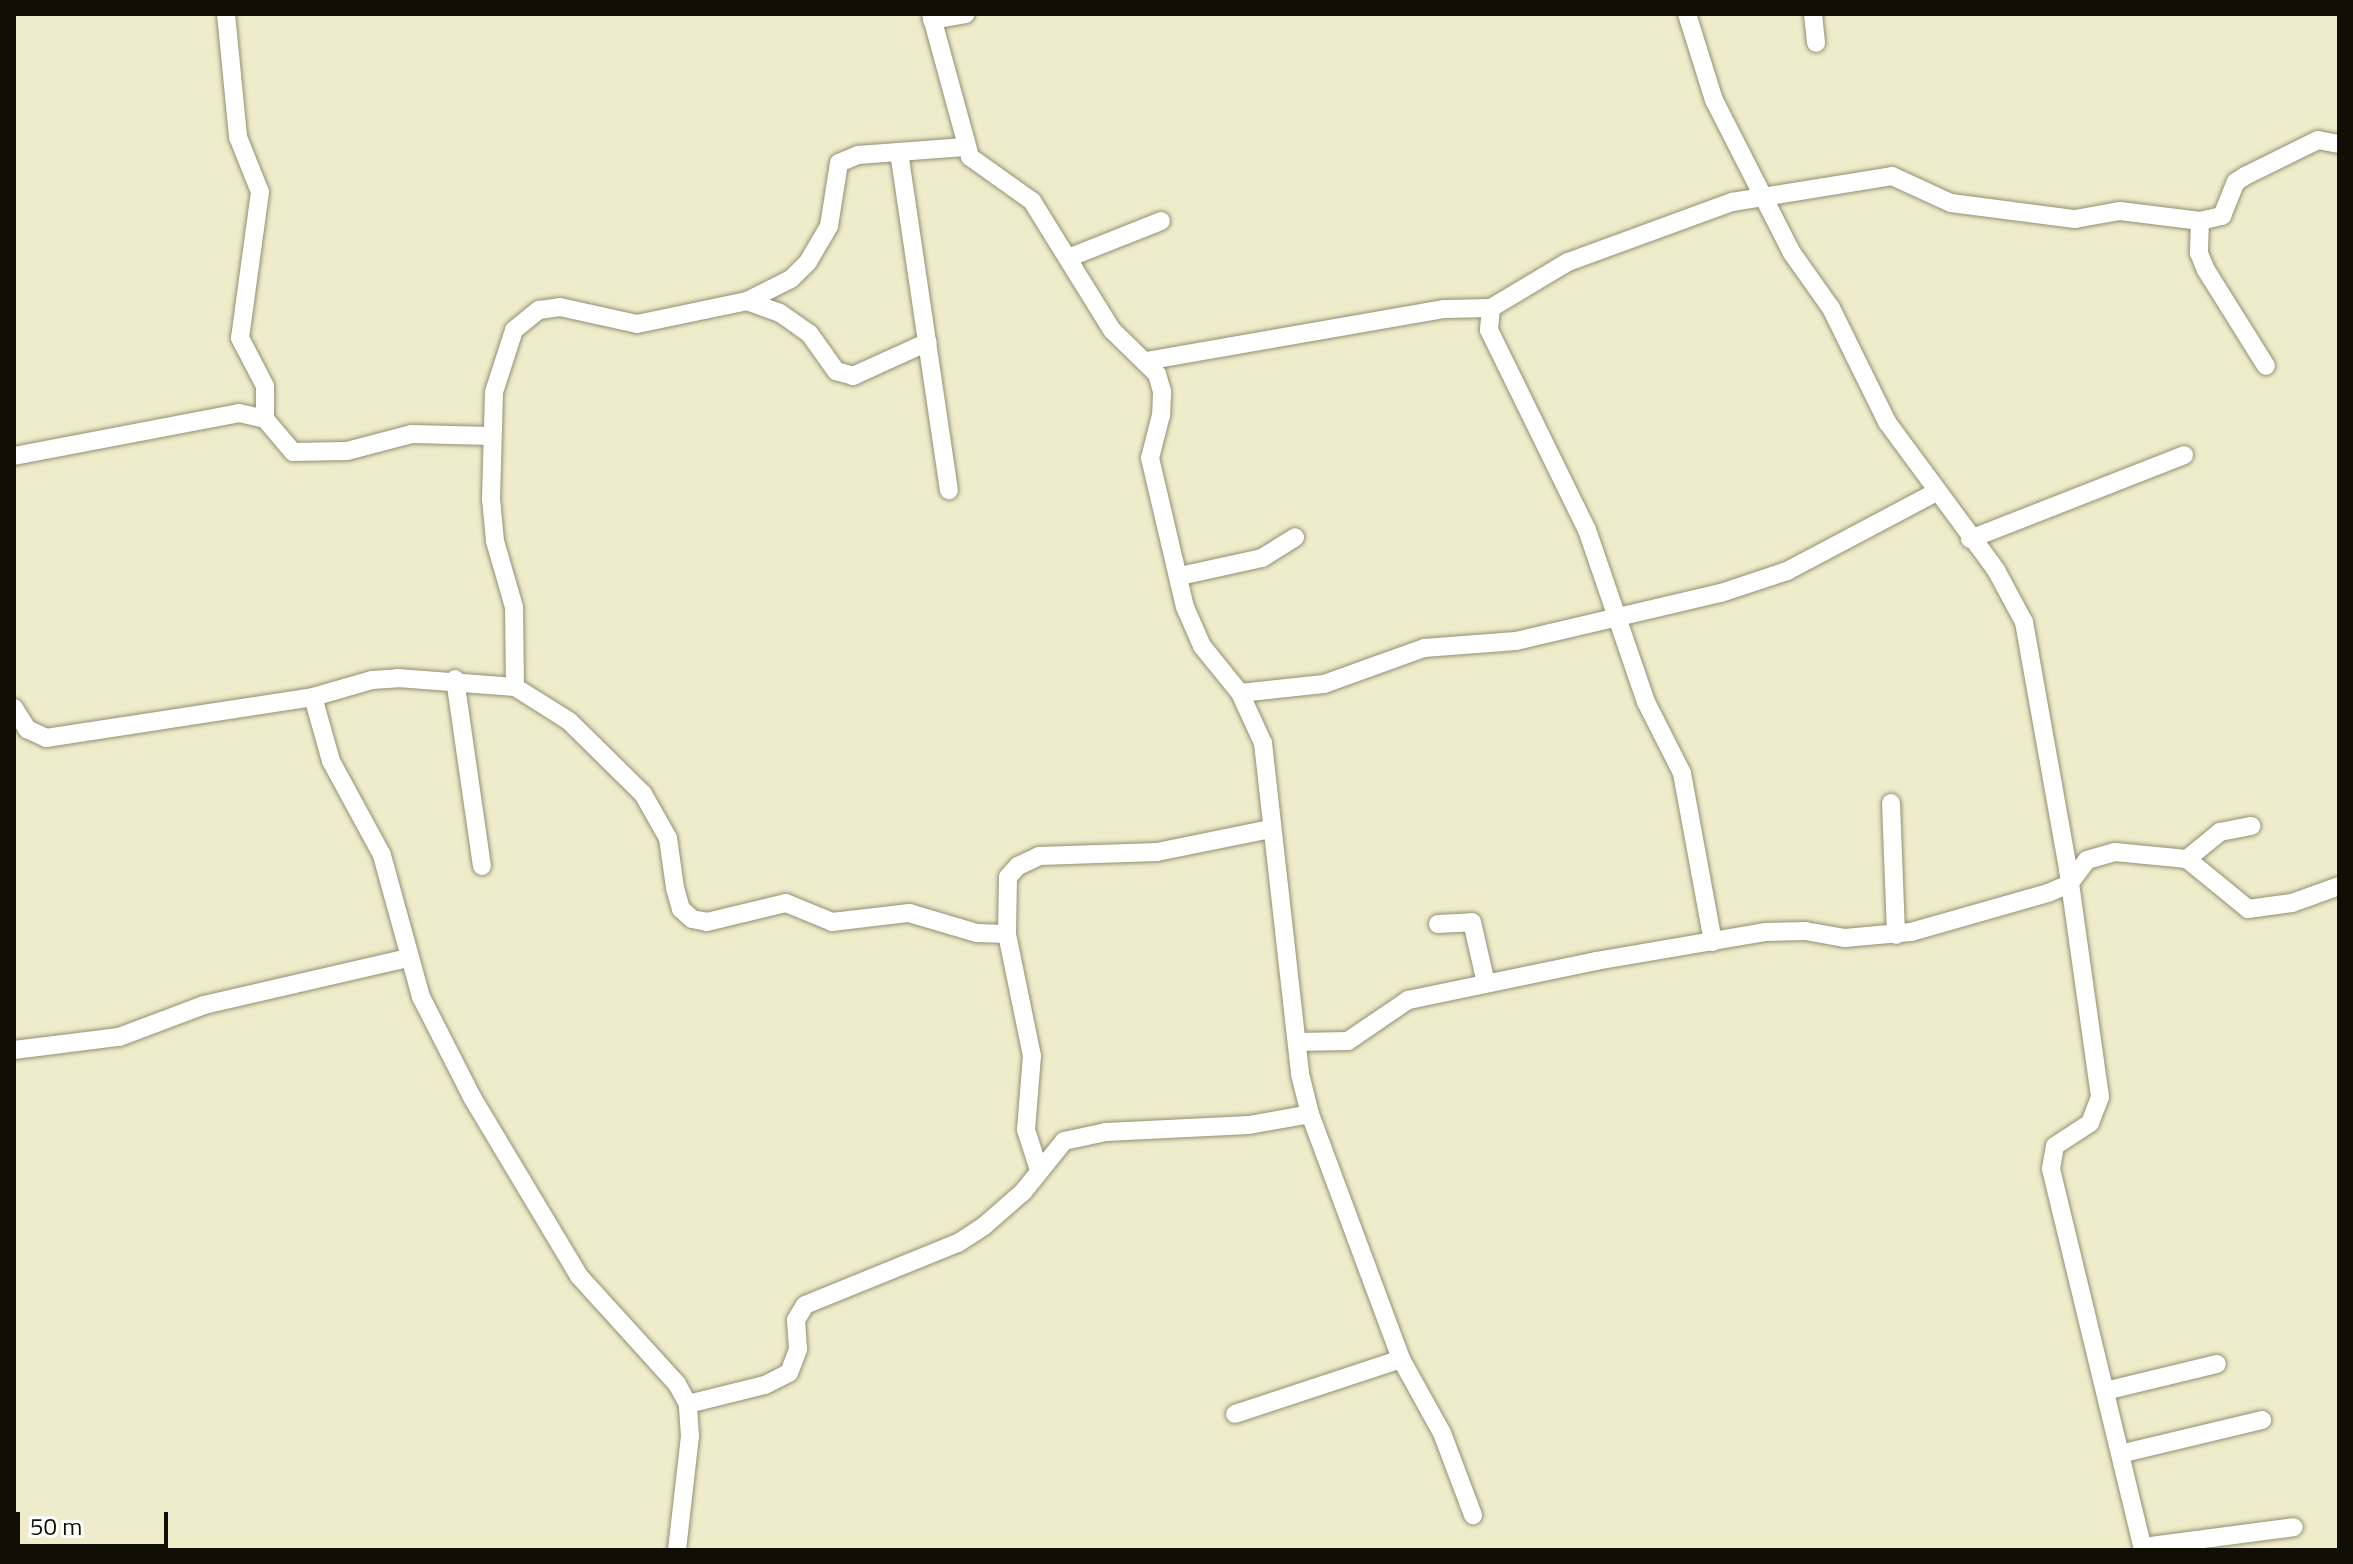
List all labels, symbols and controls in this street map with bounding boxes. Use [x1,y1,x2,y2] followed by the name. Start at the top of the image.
[20,1496,172,1546] scale bar
[30,1508,82,1544] text: 50 m

